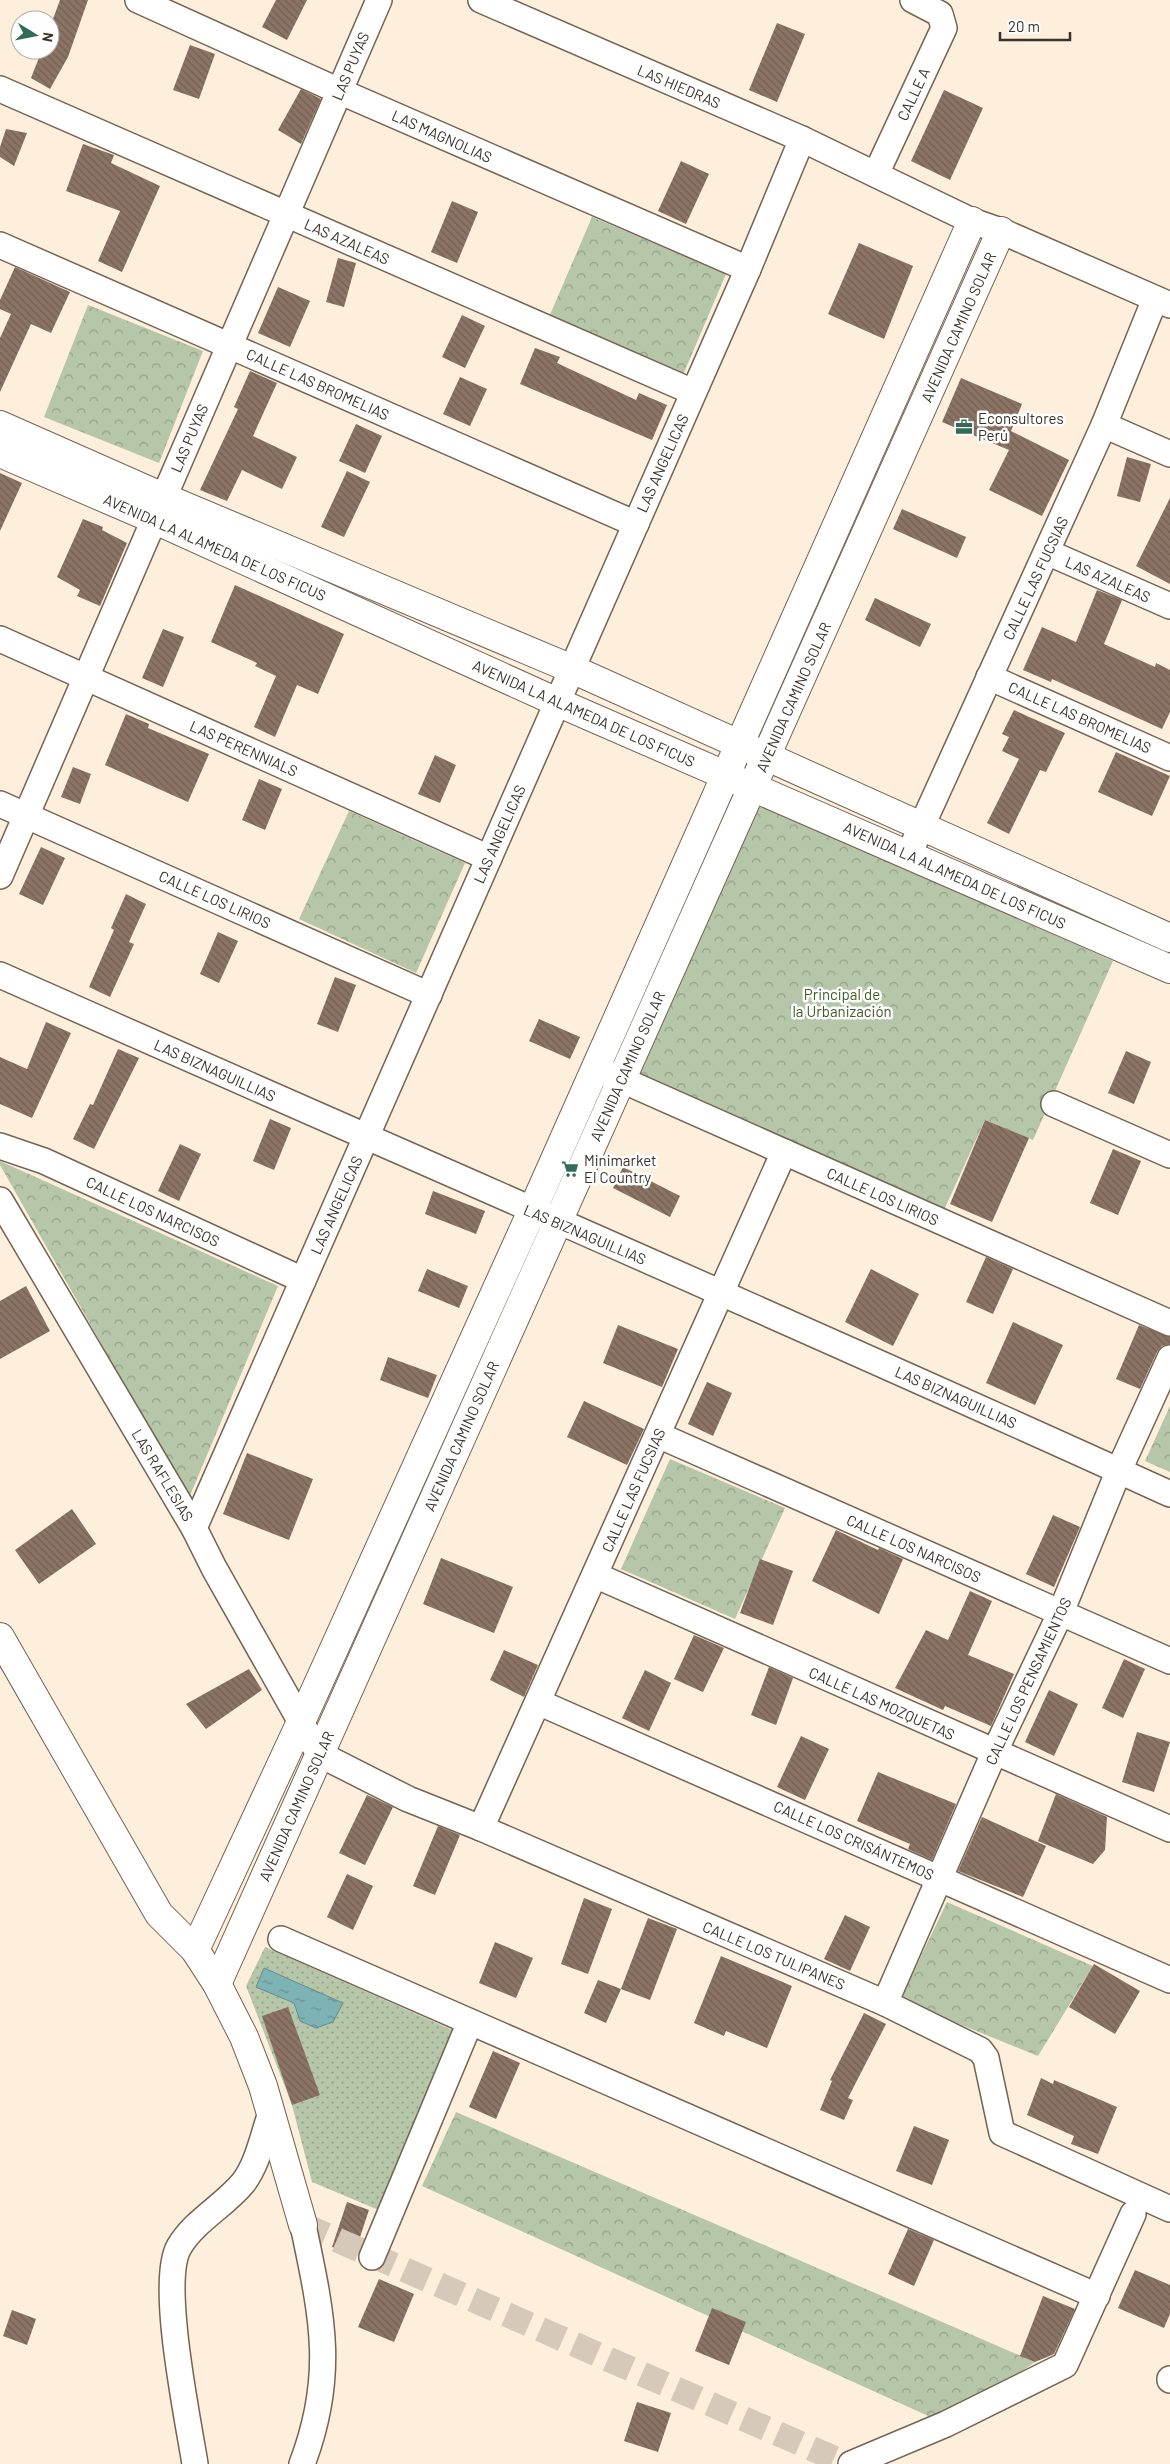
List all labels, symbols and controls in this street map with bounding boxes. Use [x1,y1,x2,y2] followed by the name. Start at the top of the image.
[10,10,60,60] north arrow
[1000,10,1070,42] scale bar
[1008,17,1040,35] text: 20 m
[328,29,372,103] street label: LAS PUYAS
[39,31,57,43] text: N
[635,60,723,112] street label: LAS HIEDRAS
[893,65,933,123] street label: CALLE A
[389,106,495,166] street label: LAS MAGNOLIAS
[302,214,392,268] street label: LAS AZALEAS
[917,249,999,405] street label: AVENIDA CAMINO SOLAR
[244,344,392,424] street label: CALLE LAS BROMELIAS
[167,401,211,475] street label: LAS PUYAS
[978,409,1064,444] place label: Econsultores Perú
[632,411,692,515] street label: LAS ANGELICAS
[954,417,974,437] office icon: Econsultores Perú
[101,490,329,604] street label: AVENIDA LA ALAMEDA DE LOS FICUS
[999,514,1071,642] street label: CALLE LAS FUCSIAS
[1063,552,1153,606] street label: LAS AZALEAS
[752,619,834,775] street label: AVENIDA CAMINO SOLAR
[470,656,698,770] street label: AVENIDA LA ALAMEDA DE LOS FICUS
[1006,677,1154,757] street label: CALLE LAS BROMELIAS
[187,716,301,780] street label: LAS PERENNIALS
[469,782,529,886] street label: LAS ANGELICAS
[841,818,1069,932] street label: AVENIDA LA ALAMEDA DE LOS FICUS
[156,866,274,932] street label: CALLE LOS LIRIOS
[792,985,892,1020] park label: Principal de la Urbanización
[586,988,668,1144] street label: AVENIDA CAMINO SOLAR
[151,1035,279,1105] street label: LAS BIZNAGUILLIAS
[584,1151,657,1186] place label: Minimarket El Country
[306,1153,366,1257] street label: LAS ANGELICAS
[560,1159,580,1179] supermarket icon: Minimarket El Country
[824,1163,942,1229] street label: CALLE LOS LIRIOS
[83,1172,223,1250] street label: CALLE LOS NARCISOS
[521,1200,649,1268] street label: LAS BIZNAGUILLIAS
[420,1358,502,1514] street label: AVENIDA CAMINO SOLAR
[892,1362,1020,1432] street label: LAS BIZNAGUILLIAS
[598,1425,668,1555] street label: CALLE LAS FUCSIAS
[128,1426,198,1524] street label: LAS RAFLESIAS
[844,1510,984,1586] street label: CALLE LOS NARCISOS
[981,1594,1075,1768] street label: CALLE LOS PENSAMIENTOS
[806,1663,958,1743] street label: CALLE LAS MOZQUETAS
[255,1728,337,1884] street label: AVENIDA CAMINO SOLAR
[771,1796,937,1884] street label: CALLE LOS CRISÁNTEMOS
[700,1917,848,1993] street label: CALLE LOS TULIPANES

